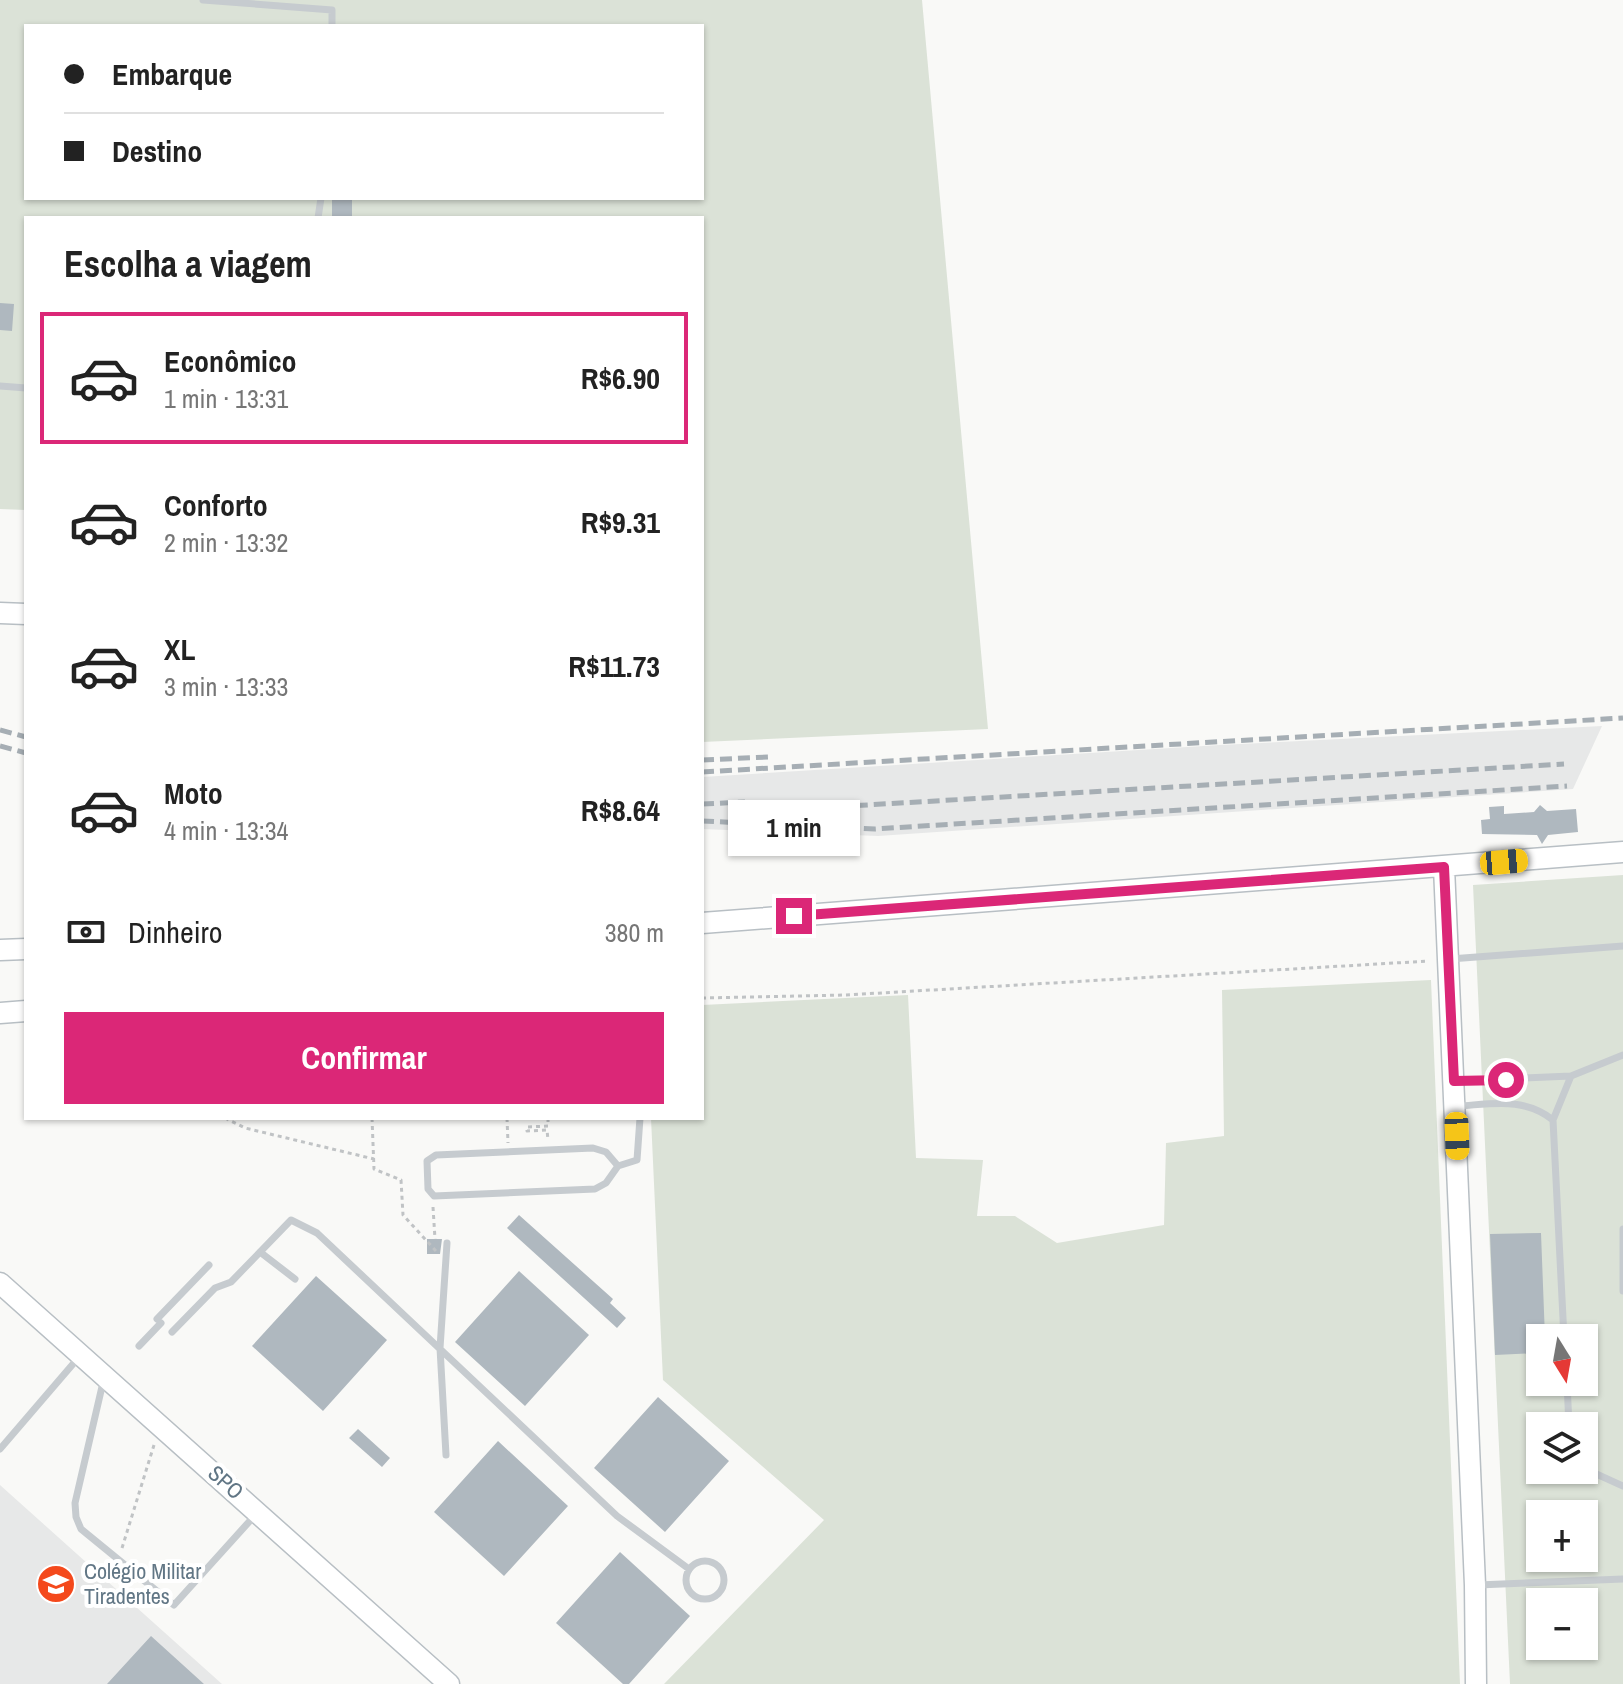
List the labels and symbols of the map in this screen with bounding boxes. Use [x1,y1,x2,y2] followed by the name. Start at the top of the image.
[728,800,860,856] callout: 1 min
[1479,848,1529,876] car
[776,898,812,934] route end
[1488,1062,1524,1098] route start
[1444,1112,1470,1160] car
[1526,1324,1598,1396] north arrow
[202,1458,250,1506] street label: SPO
[84,1556,201,1611] place label: Colégio Militar Tiradentes
[35,1563,77,1605] school or university icon: Colégio Militar Tiradentes

